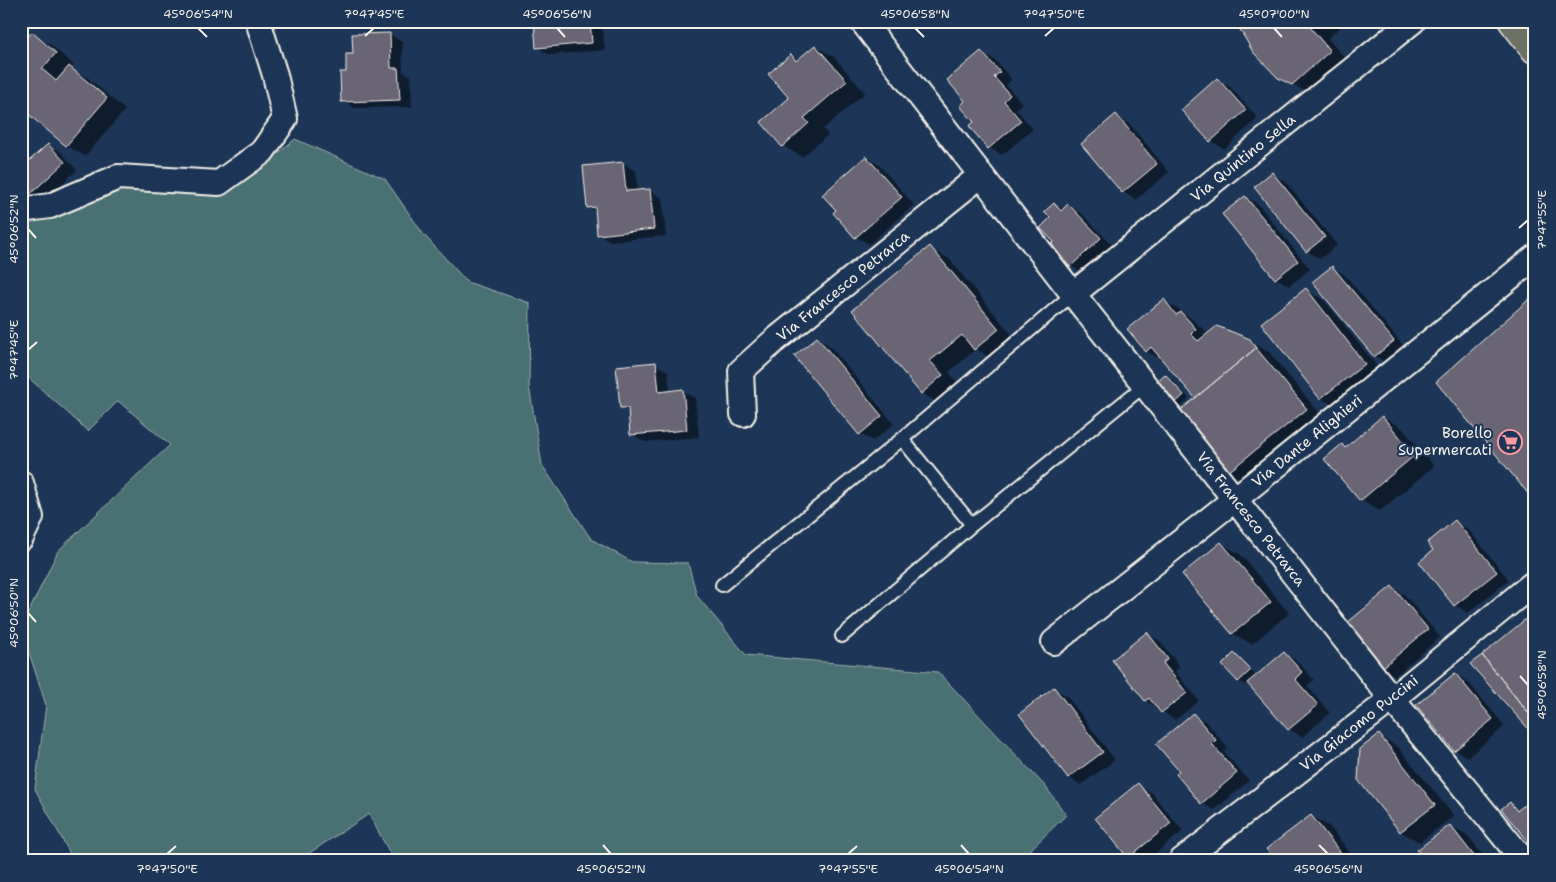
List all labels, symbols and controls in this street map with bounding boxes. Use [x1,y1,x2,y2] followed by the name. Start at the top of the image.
[163,6,233,22] text: 45°06'54"N
[344,6,404,22] text: 7°47'45"E
[522,6,592,22] text: 45°06'56"N
[880,6,950,22] text: 45°06'58"N
[1023,6,1085,22] text: 7°47'50"E
[1238,6,1310,22] text: 45°07'00"N
[1186,109,1300,206] street label: Via Quintino Sella
[1534,190,1550,250] text: 7°47'55"E
[6,194,22,264] text: 45°06'52"N
[772,226,914,346] street label: Via Francesco Petrarca
[6,320,22,380] text: 7°47'45"E
[1247,390,1367,492] street label: Via Dante Alighieri
[1398,423,1492,460] place label: Borello Supermercati
[1497,429,1523,455] supermarket icon: Borello Supermercati
[1192,447,1310,591] street label: Via Francesco Petrarca
[6,578,22,648] text: 45°06'50"N
[1534,650,1550,720] text: 45°06'58"N
[1296,670,1422,776] street label: Via Giacomo Puccini
[136,861,198,877] text: 7°47'50"E
[576,861,646,877] text: 45°06'52"N
[818,861,878,877] text: 7°47'55"E
[934,861,1004,877] text: 45°06'54"N
[1293,861,1363,877] text: 45°06'56"N

